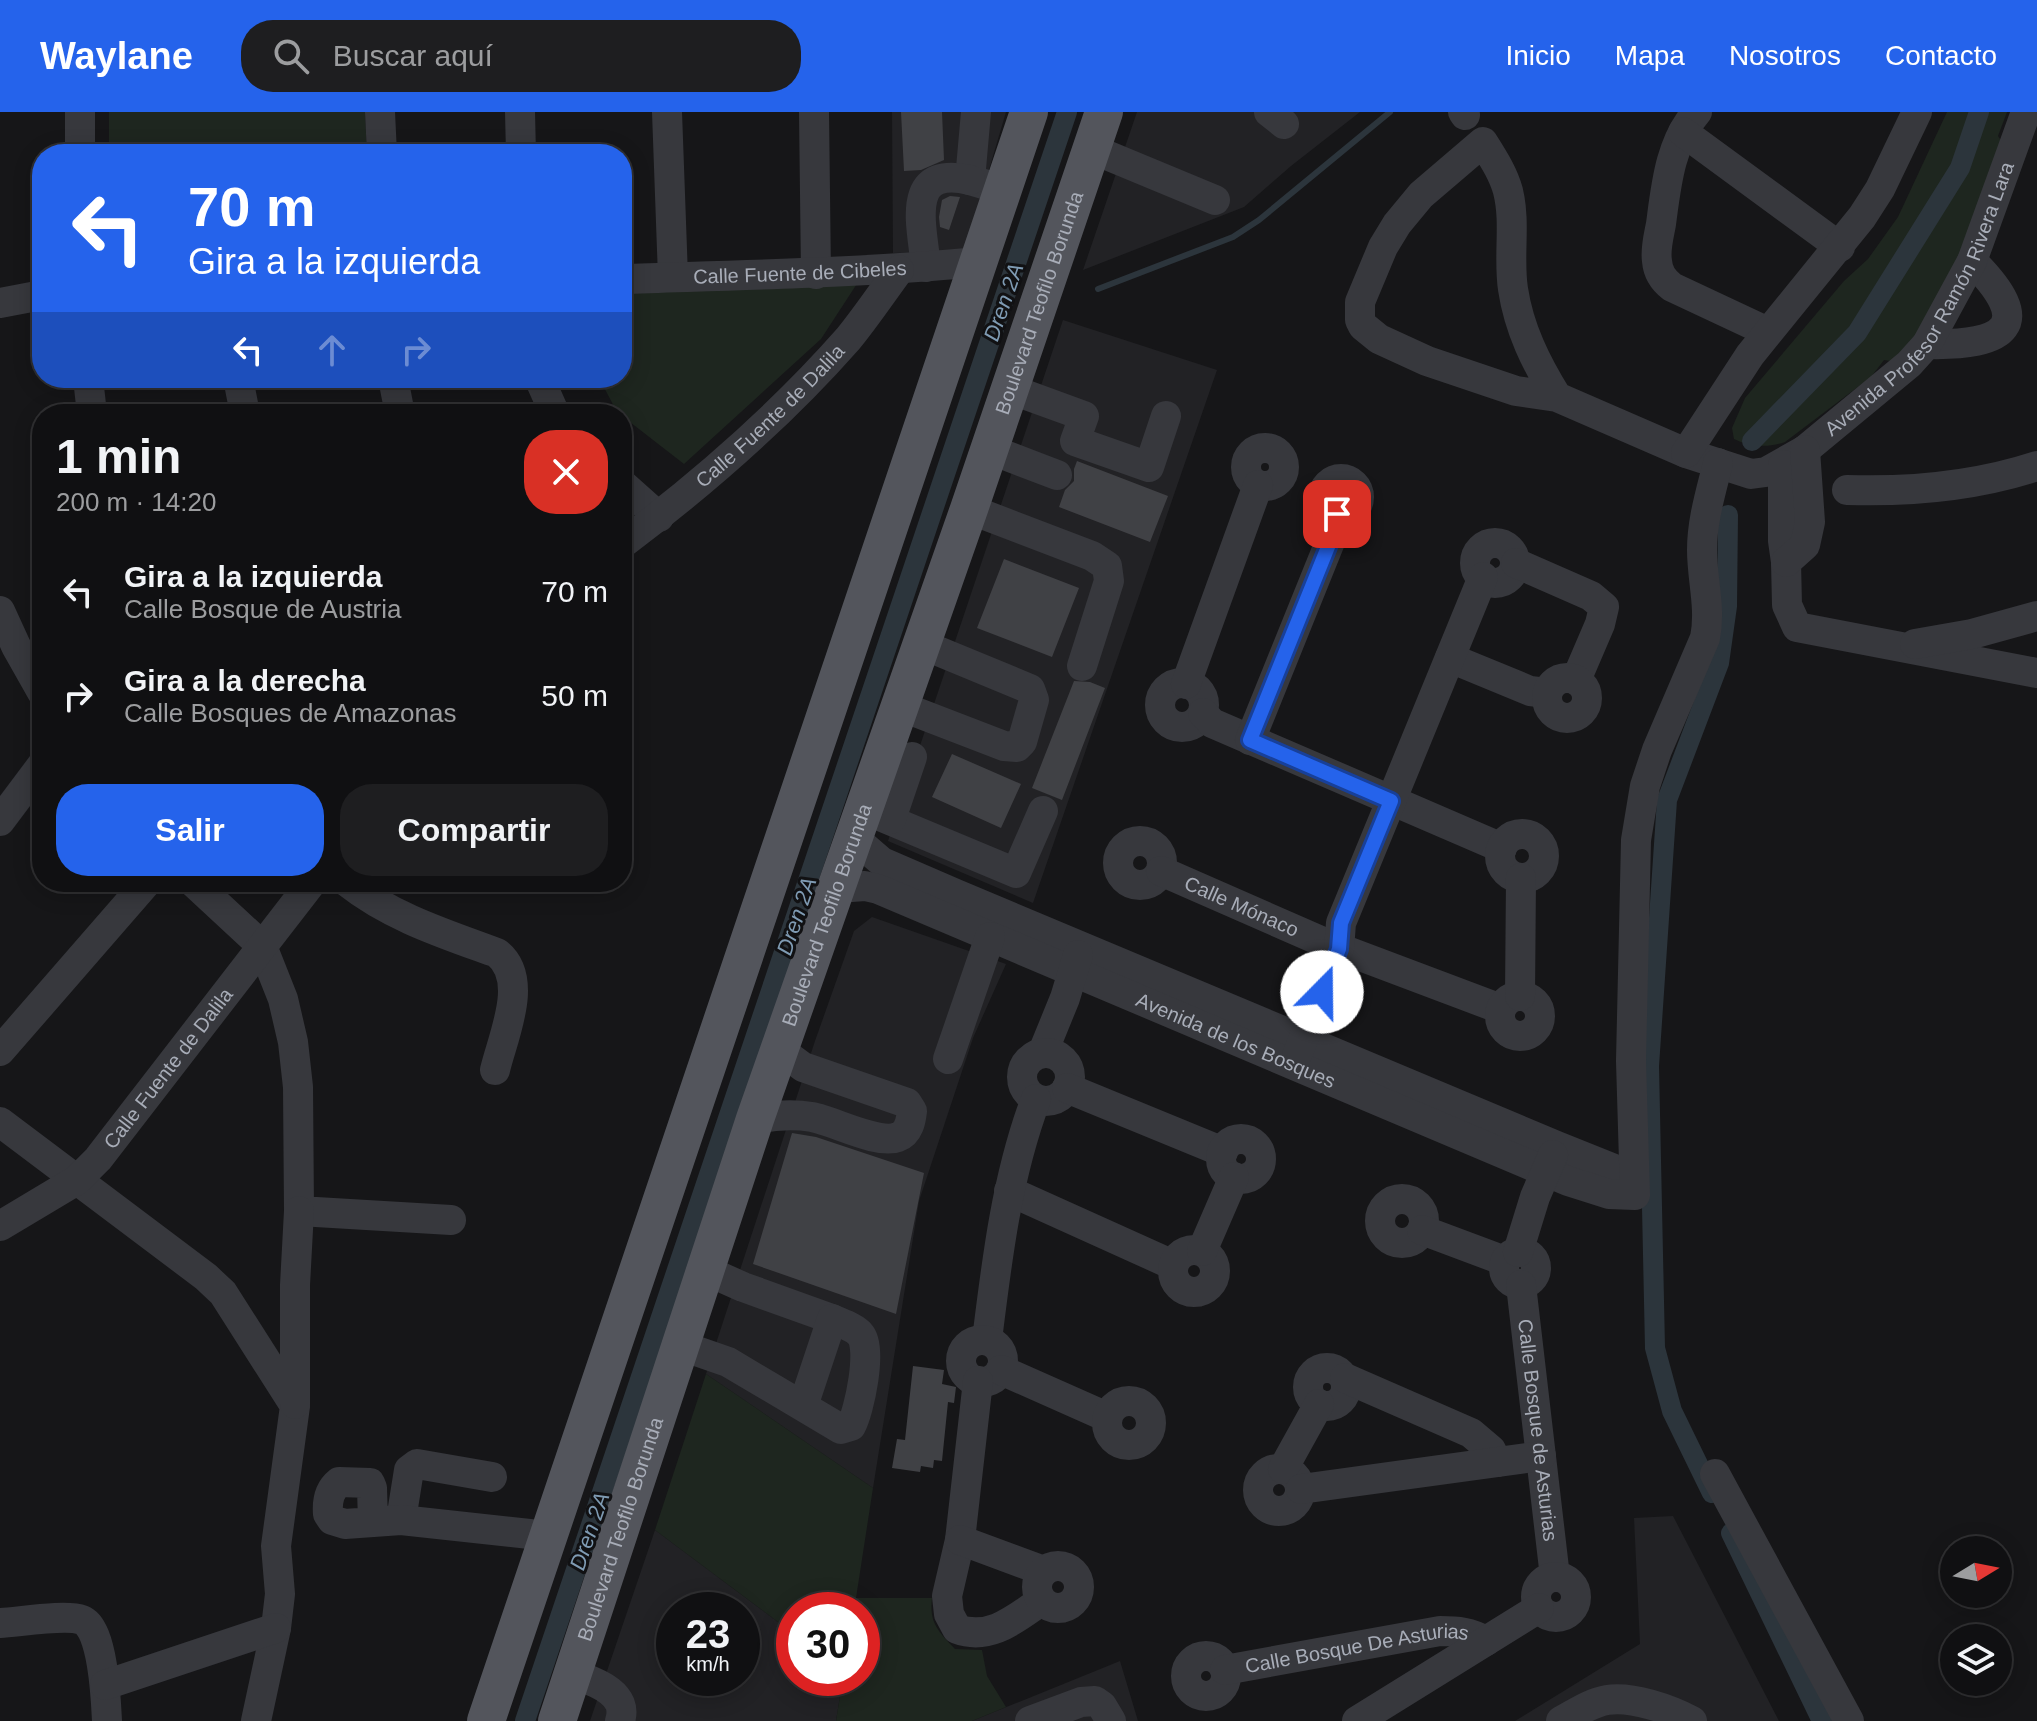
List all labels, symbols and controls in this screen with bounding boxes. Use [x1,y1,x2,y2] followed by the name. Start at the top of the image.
[241,20,801,92] search box
[269,34,313,78] icon: search
[40,35,193,77] text: Waylane
[333,39,493,72] text: Buscar aquí
[1505,40,1571,71] text: Inicio
[1615,40,1685,71] text: Mapa
[1729,40,1841,71] text: Nosotros
[1885,40,1997,71] text: Contacto
[1820,158,2018,440] street label: Avenida Profesor Ramón Rivera Lara
[188,175,316,238] text: 70 m
[56,176,160,280] icon: left
[991,187,1088,417] street label: Boulevard Teofilo Borunda
[188,241,480,282] text: Gira a la izquierda
[693,257,907,288] street label: Calle Fuente de Cibeles
[979,260,1028,344] water label: Dren 2A
[226,328,270,372] icon: left
[310,328,354,372] icon: ahead
[394,328,438,372] icon: right
[691,339,849,492] street label: Calle Fuente de Dalila
[56,430,181,483] text: 1 min
[524,430,608,514] button: close
[1303,480,1371,548] pin
[56,487,216,517] text: 200 m · 14:20
[1315,492,1359,536] icon: arrive
[124,560,382,593] text: Gira a la izquierda
[56,570,100,614] icon: left
[541,575,608,608] text: 70 m
[124,594,402,624] text: Calle Bosque de Austria
[124,664,366,697] text: Gira a la derecha
[56,674,100,718] icon: right
[541,679,608,712] text: 50 m
[124,698,456,728] text: Calle Bosques de Amazonas
[56,784,324,876] button: Salir
[340,784,608,876] button: Compartir
[777,800,876,1029] street label: Boulevard Teofilo Borunda
[1181,872,1302,941] street label: Calle Mónaco
[772,874,821,958] water label: Dren 2A
[1280,950,1364,1034] position arrow
[99,983,237,1153] street label: Calle Fuente de Dalila
[1133,989,1339,1092] street label: Avenida de los Bosques
[1514,1318,1562,1542] street label: Calle Bosque de Asturias
[573,1414,667,1644] street label: Boulevard Teofilo Borunda
[565,1489,614,1573] water label: Dren 2A
[1940,1536,2012,1608] north arrow
[1940,1536,2012,1696] map controls
[776,1592,880,1696] speed limit sign: 30
[686,1612,730,1656] text: 23
[1243,1620,1471,1677] street label: Calle Bosque De Asturias
[1940,1624,2012,1696] button: layers
[686,1653,730,1675] text: km/h

